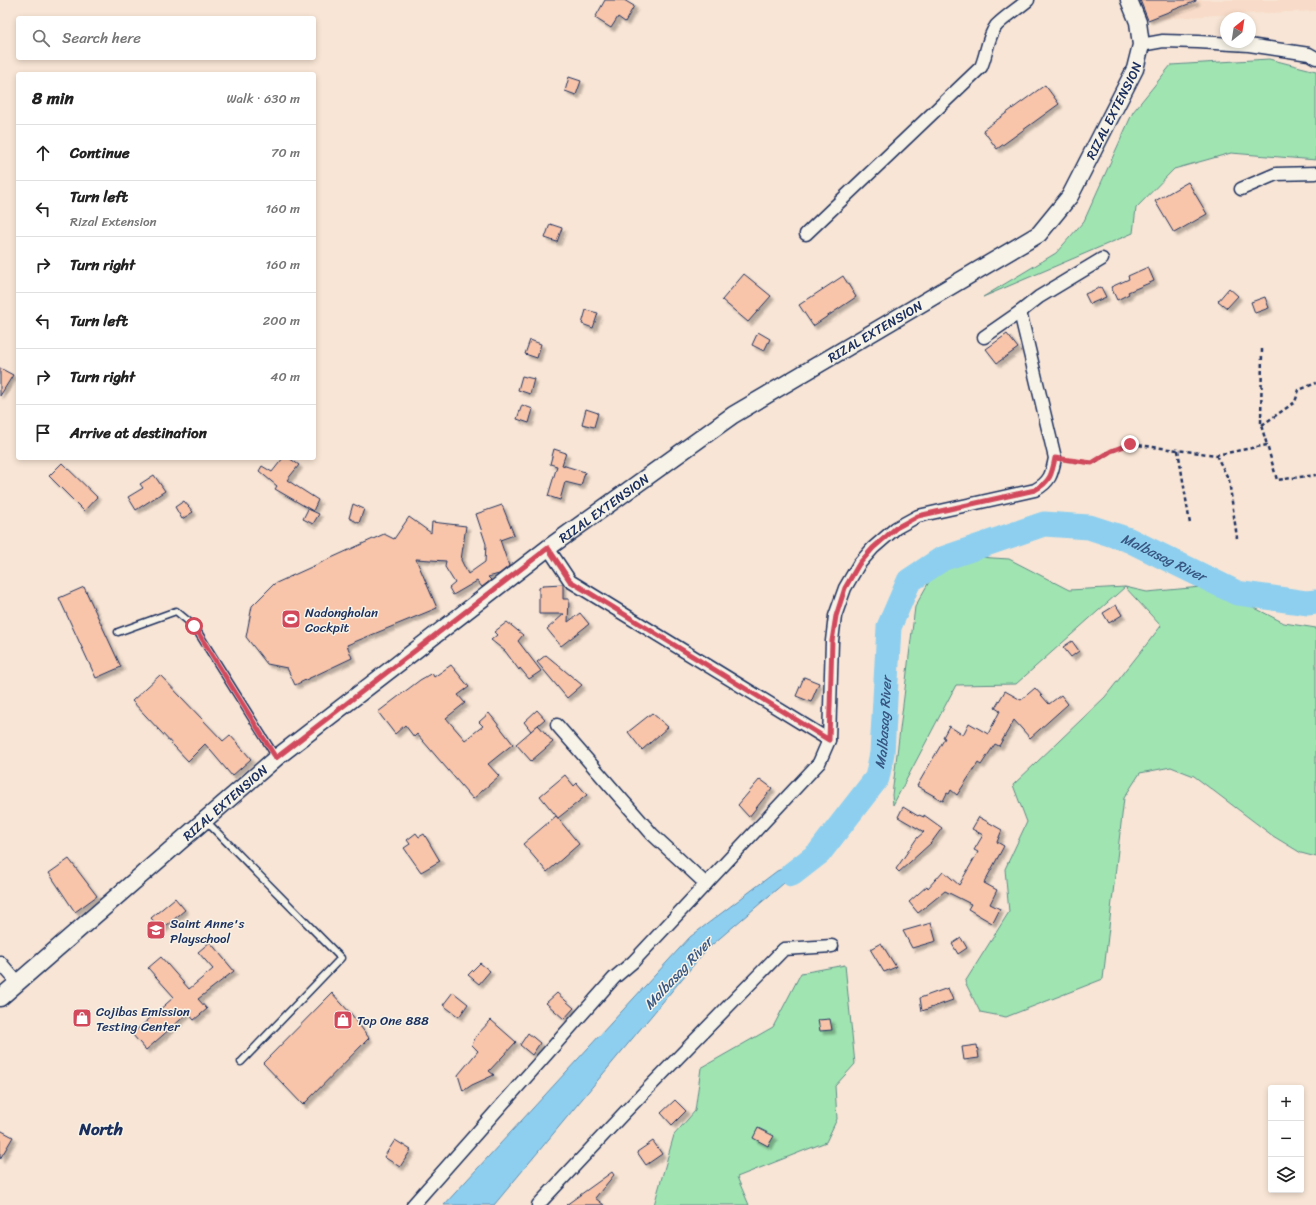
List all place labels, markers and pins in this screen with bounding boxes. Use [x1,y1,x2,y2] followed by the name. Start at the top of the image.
[305,601,378,639] place label: Nadongholan Cockpit
[280,608,302,630] sports icon: Nadongholan Cockpit
[170,912,244,950] place label: Saint Anne's Playschool
[145,919,167,941] school or university icon: Saint Anne's Playschool
[96,1000,190,1038] place label: Cojibas Emission Testing Center
[71,1007,93,1029] shop icon: Cojibas Emission Testing Center
[332,1009,354,1031] shop icon: Top One 888
[357,1009,429,1032] place label: Top One 888

